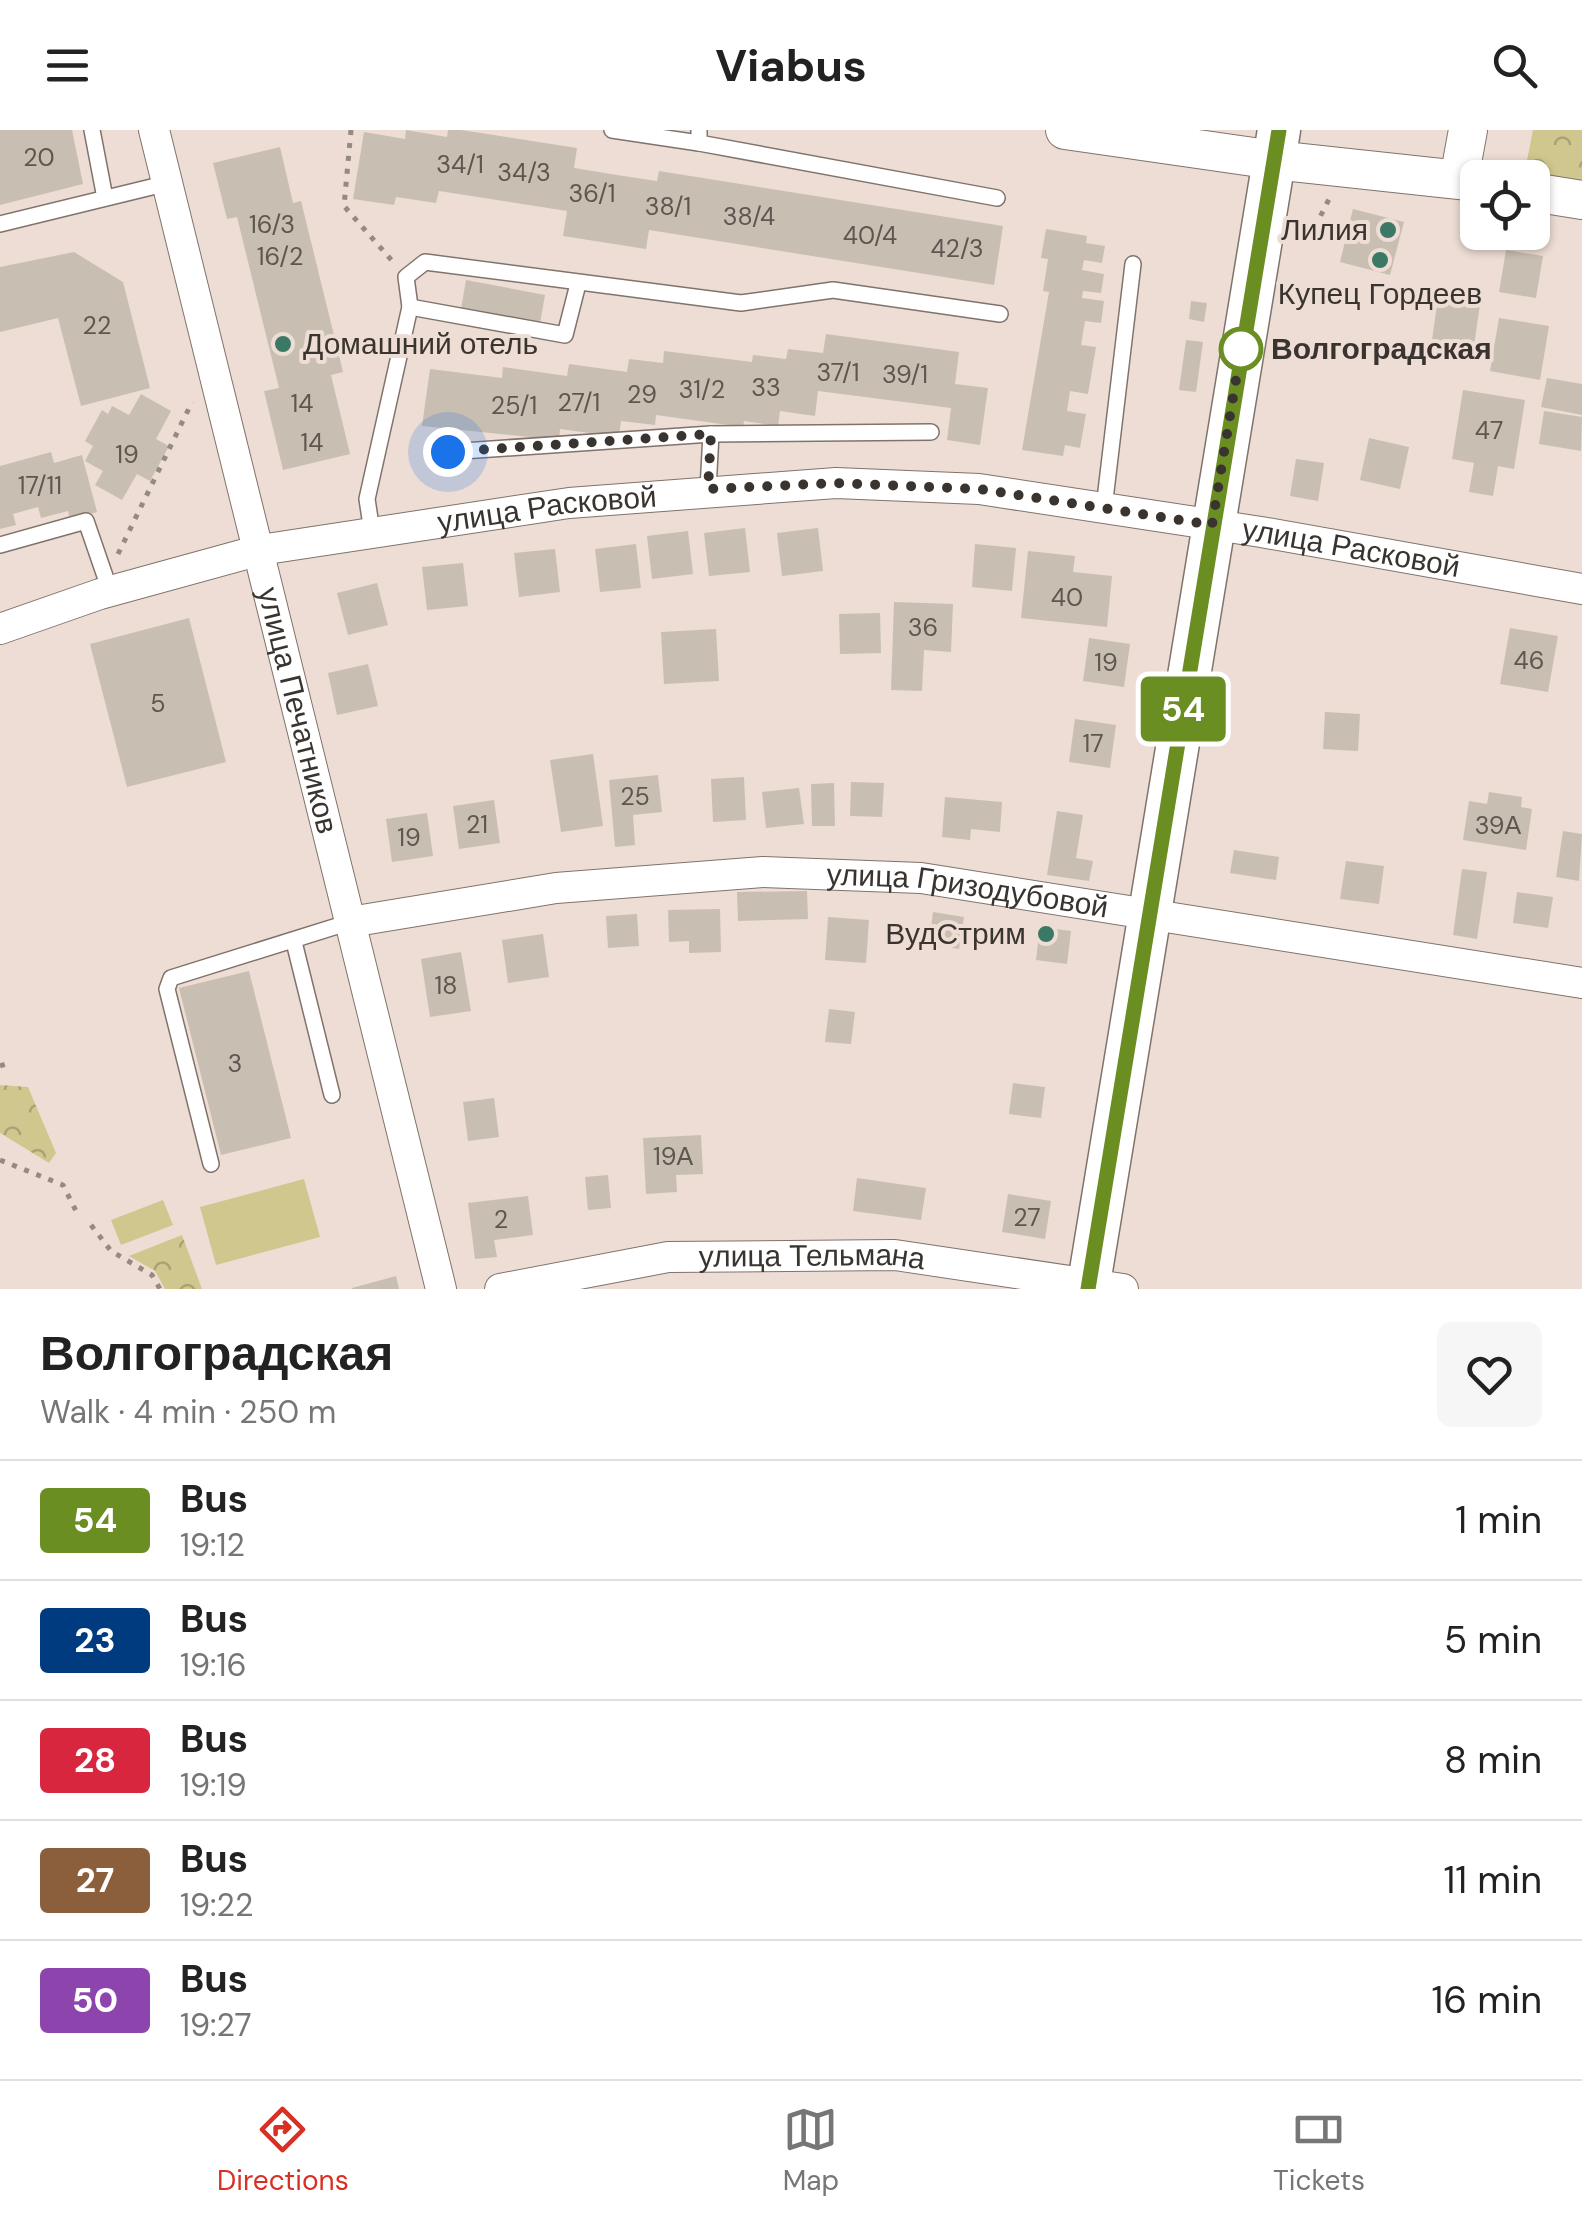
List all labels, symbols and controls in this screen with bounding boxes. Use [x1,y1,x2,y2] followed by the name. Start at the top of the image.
[715,36,867,95] text: Viabus
[40,38,95,93] icon: menu
[1487,38,1542,93] icon: search
[23,141,55,174] house number: 20
[436,148,484,181] house number: 34/1
[497,156,551,189] house number: 34/3
[1460,160,1550,250] map controls
[1460,160,1550,250] button: locate
[568,177,616,210] house number: 36/1
[645,190,691,223] house number: 38/1
[723,200,775,233] house number: 38/4
[249,208,295,241] house number: 16/3
[1281,210,1368,249] place label: Лилия
[843,219,897,252] house number: 40/4
[1377,219,1399,241] marker: Лилия
[930,232,984,265] house number: 42/3
[257,240,303,273] house number: 16/2
[1369,249,1391,271] marker: Купец Гордеев
[1278,274,1482,313] place label: Купец Гордеев
[83,309,111,342] house number: 22
[303,324,538,363] place label: Домашний отель
[1220,328,1262,370] marker: Волгоградская
[1271,329,1492,368] place label: Волгоградская
[272,333,294,355] marker: Домашний отель
[816,356,860,389] house number: 37/1
[882,358,928,391] house number: 39/1
[751,371,781,404] house number: 33
[679,373,725,406] house number: 31/2
[627,378,657,411] house number: 29
[558,386,600,419] house number: 27/1
[291,387,313,420] house number: 14
[491,389,537,422] house number: 25/1
[1475,414,1503,447] house number: 47
[301,426,323,459] house number: 14
[423,427,473,477] your location
[115,438,139,471] house number: 19
[18,469,62,502] house number: 17/11
[435,477,658,542] street label: улица Расковой
[1240,509,1463,586] street label: улица Расковой
[1051,581,1083,614] house number: 40
[249,583,348,838] street label: улица Печатников
[908,611,938,644] house number: 36
[1514,644,1544,677] house number: 46
[1094,646,1118,679] house number: 19
[1138,676,1228,742] line badge: 54
[1161,686,1205,732] text: 54
[150,687,166,720] house number: 5
[1082,727,1104,760] house number: 17
[620,780,650,813] house number: 25
[466,808,488,841] house number: 21
[1475,809,1522,842] house number: 39А
[397,821,421,854] house number: 19
[826,854,1111,926] street label: улица Гризодубовой
[885,914,1026,953] place label: ВудСтрим
[1035,923,1057,945] marker: ВудСтрим
[434,969,458,1002] house number: 18
[228,1047,242,1080] house number: 3
[653,1140,693,1173] house number: 19А
[1013,1201,1041,1234] house number: 27
[494,1203,508,1236] house number: 2
[699,1235,928,1278] street label: улица Тельмана
[40,1322,393,1385] text: Волгоградская
[1437,1322,1542,1427] button: heart
[40,1391,336,1433] text: Walk · 4 min · 250 m
[180,1474,248,1524] text: Bus
[1455,1495,1542,1545] text: 1 min
[73,1497,117,1543] text: 54
[180,1524,245,1566] text: 19:12
[180,1594,248,1644] text: Bus
[1444,1615,1542,1665] text: 5 min
[74,1617,116,1663] text: 23
[180,1644,247,1686] text: 19:16
[180,1714,248,1764] text: Bus
[1444,1735,1542,1785] text: 8 min
[74,1737,116,1783] text: 28
[180,1764,247,1806] text: 19:19
[180,1834,248,1884] text: Bus
[1443,1855,1542,1905] text: 11 min
[76,1857,114,1903] text: 27
[180,1884,253,1926] text: 19:22
[180,1954,248,2004] text: Bus
[1431,1975,1542,2025] text: 16 min
[72,1977,118,2023] text: 50
[180,2004,252,2046] text: 19:27
[217,2102,349,2199] tab: Directions
[783,2102,839,2199] tab: Map
[1273,2102,1365,2199] tab: Tickets

